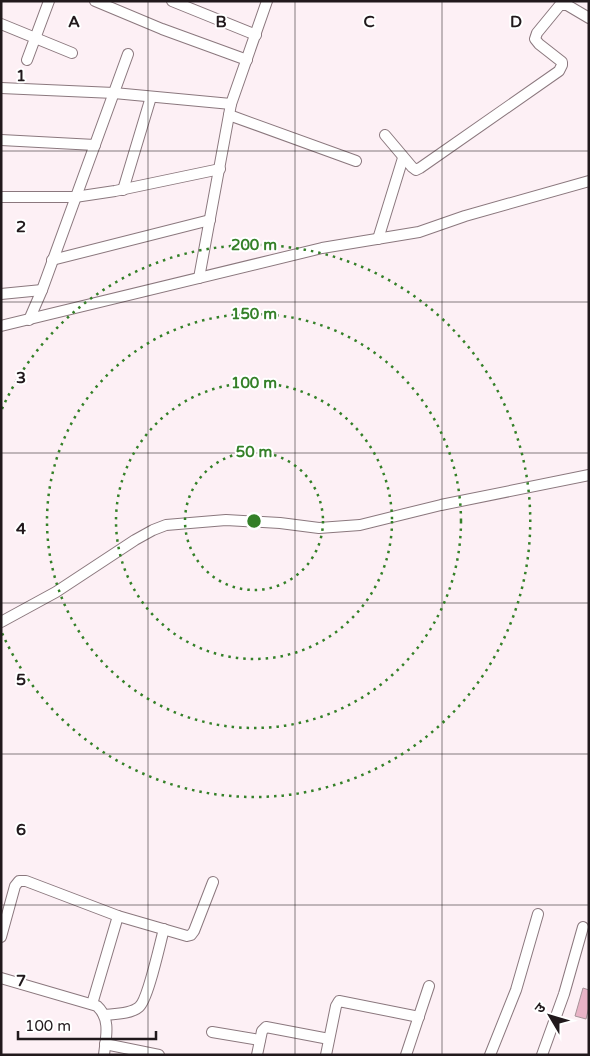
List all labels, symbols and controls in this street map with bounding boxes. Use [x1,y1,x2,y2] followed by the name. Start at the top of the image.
[68,12,80,32] text: A
[215,12,227,32] text: B
[363,12,375,32] text: C
[510,12,522,32] text: D
[16,66,26,86] text: 1
[16,217,26,237] text: 2
[231,236,277,254] text: 200 m
[231,305,277,323] text: 150 m
[16,368,26,388] text: 3
[231,374,277,392] text: 100 m
[236,443,272,461] text: 50 m
[245,512,263,530] centre of rings
[16,519,26,539] text: 4
[16,670,26,690] text: 5
[16,820,26,840] text: 6
[16,971,26,991] text: 7
[525,991,575,1041] north arrow
[531,999,550,1017] text: उ
[18,1008,155,1040] scale bar
[25,1017,71,1035] text: 100 m

